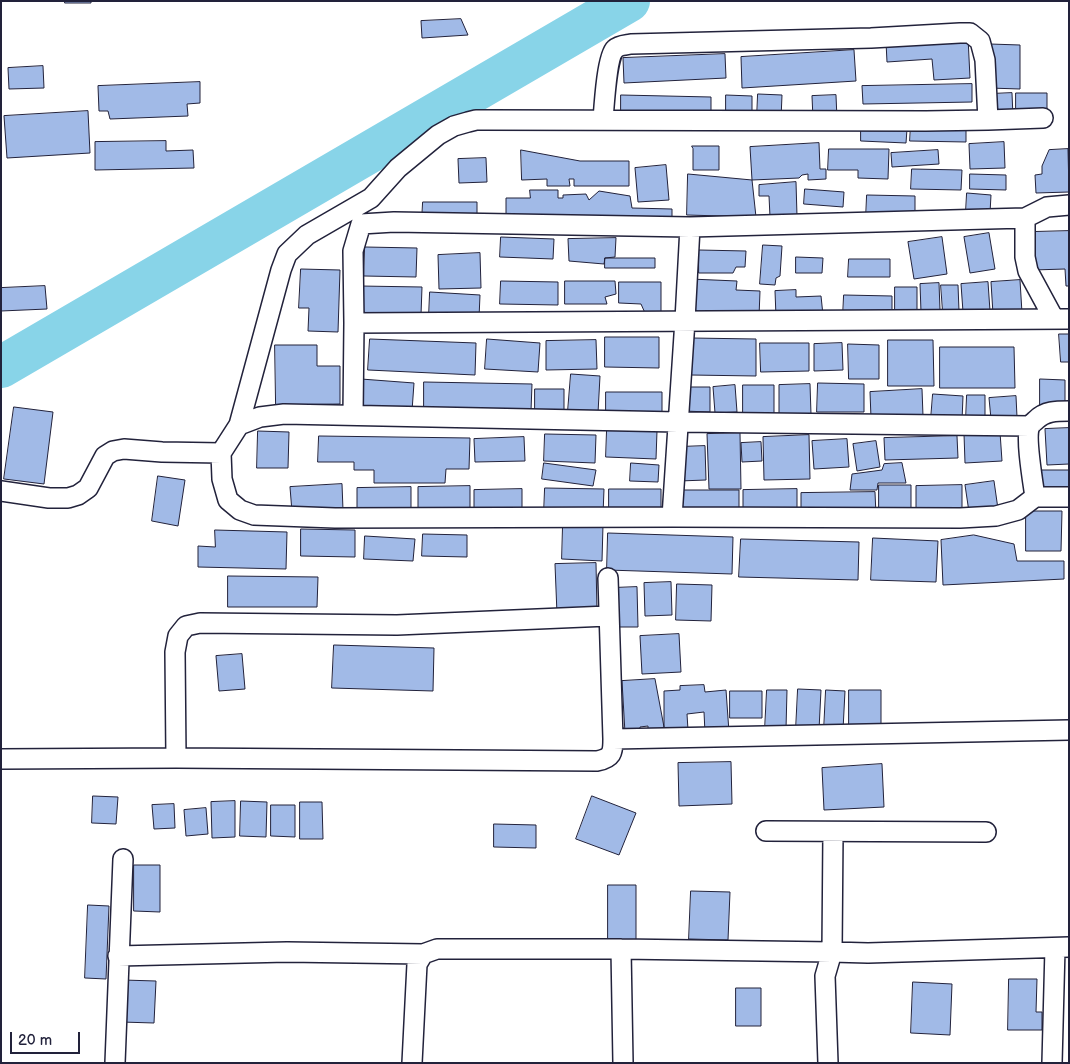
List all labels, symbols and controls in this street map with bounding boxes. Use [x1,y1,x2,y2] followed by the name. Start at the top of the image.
[12,1022,82,1054] scale bar
[18,1031,52,1050] text: 20 m

